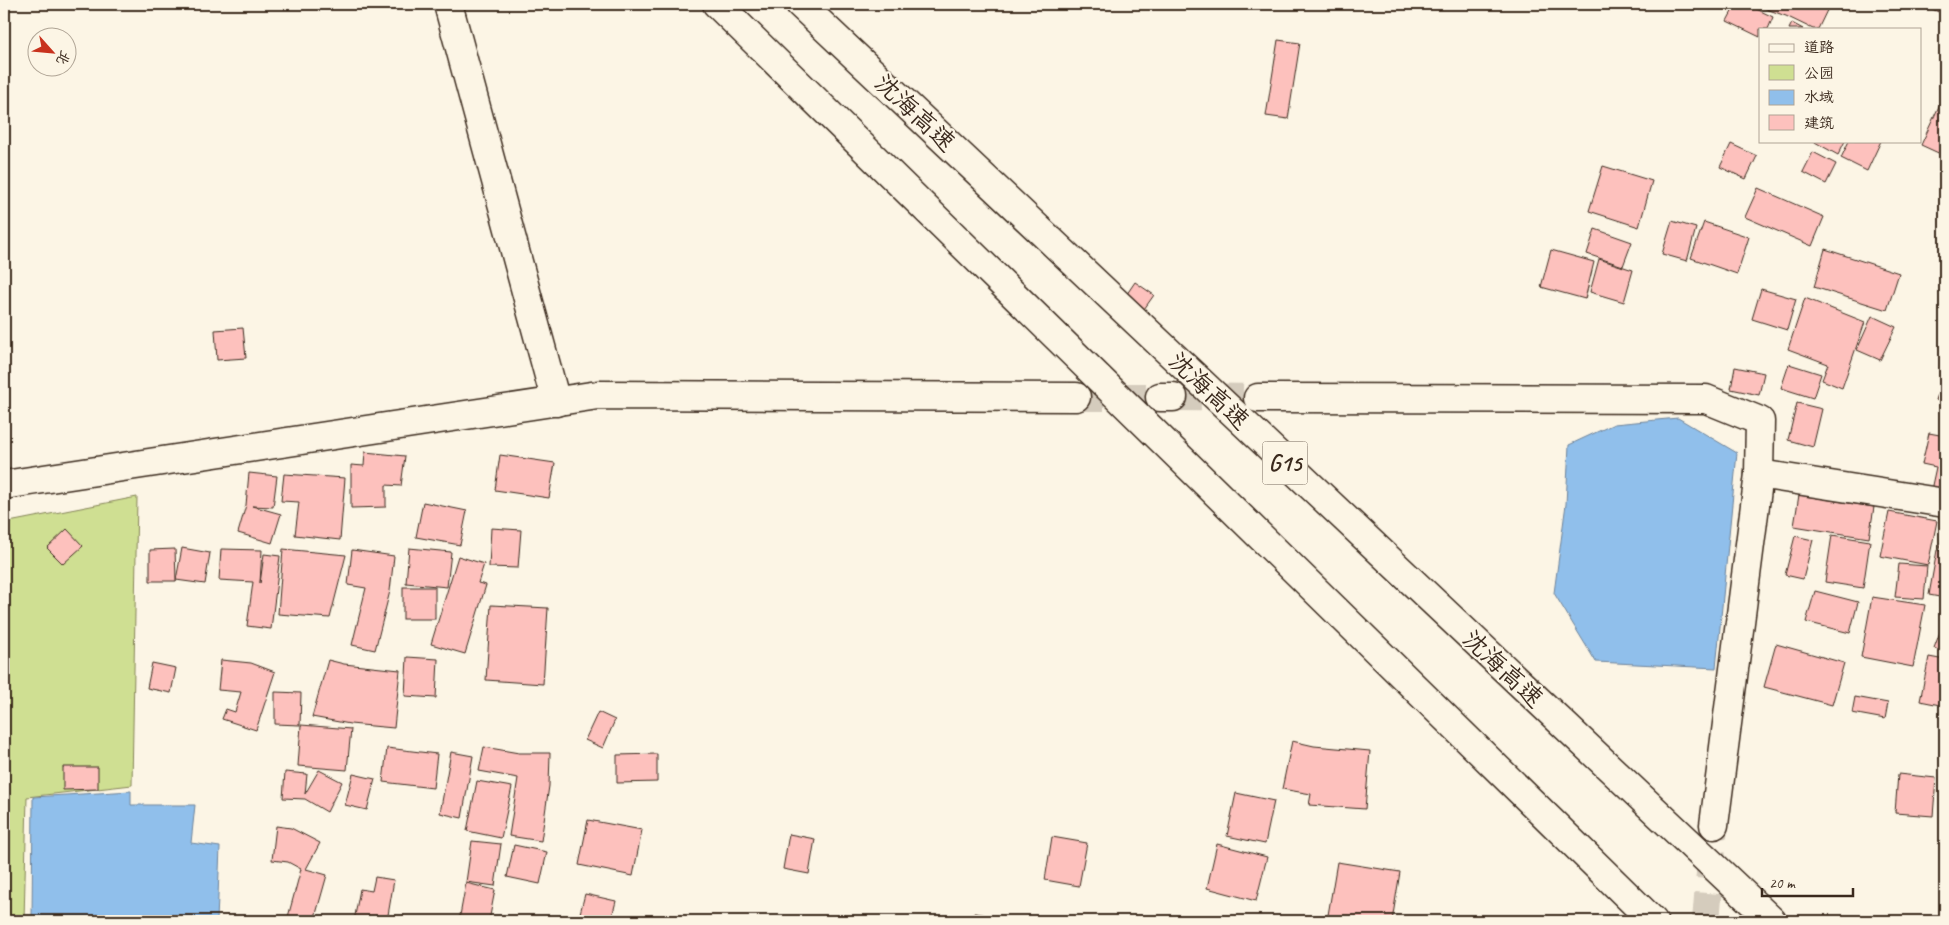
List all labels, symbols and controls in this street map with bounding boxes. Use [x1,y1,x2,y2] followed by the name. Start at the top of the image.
[28,28,78,78] north arrow
[1759,28,1922,142] legend
[1804,38,1834,57] text: 道路
[52,48,74,68] text: 北
[1804,64,1834,83] text: 公园
[868,67,962,159] street label: 沈海高速
[1804,88,1834,107] text: 水域
[1804,114,1834,133] text: 建筑
[1162,345,1256,437] street label: 沈海高速
[1262,442,1308,484] road number: G15
[1456,623,1550,715] street label: 沈海高速
[1762,865,1853,897] scale bar
[1769,874,1796,893] text: 20 m

